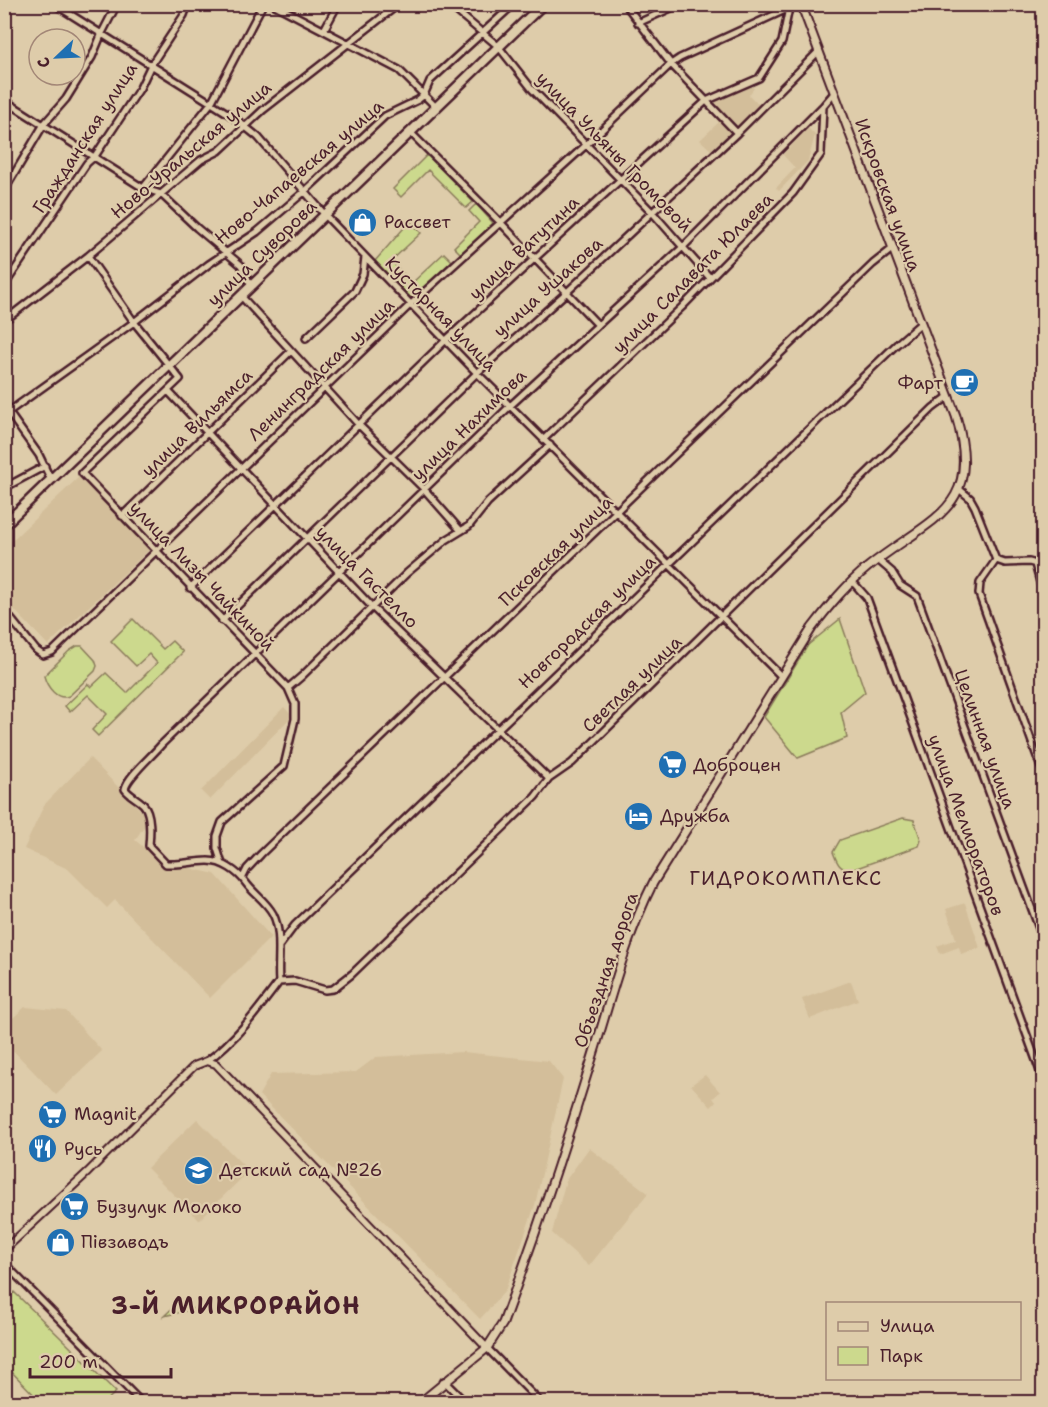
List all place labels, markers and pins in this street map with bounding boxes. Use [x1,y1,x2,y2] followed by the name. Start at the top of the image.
[347,206,379,238] shop icon: Рассвет
[384,210,451,234] place label: Рассвет
[948,367,980,399] cafe icon: Фарт
[898,371,944,395] place label: Фарт
[656,749,688,781] supermarket icon: Доброцен
[693,753,781,777] place label: Доброцен
[623,800,655,832] hotel icon: Дружба
[660,804,730,828] place label: Дружба
[37,1098,69,1130] supermarket icon: Magnit
[74,1102,137,1126] place label: Magnit
[27,1133,59,1165] restaurant icon: Русь
[64,1137,102,1161] place label: Русь
[182,1154,214,1186] school or university icon: Детский сад №26
[219,1158,382,1182] place label: Детский сад №26
[59,1191,91,1223] supermarket icon: Бузулук Молоко
[96,1195,242,1219] place label: Бузулук Молоко
[44,1226,76,1258] shop icon: Півзаводъ
[81,1230,169,1254] place label: Півзаводъ

